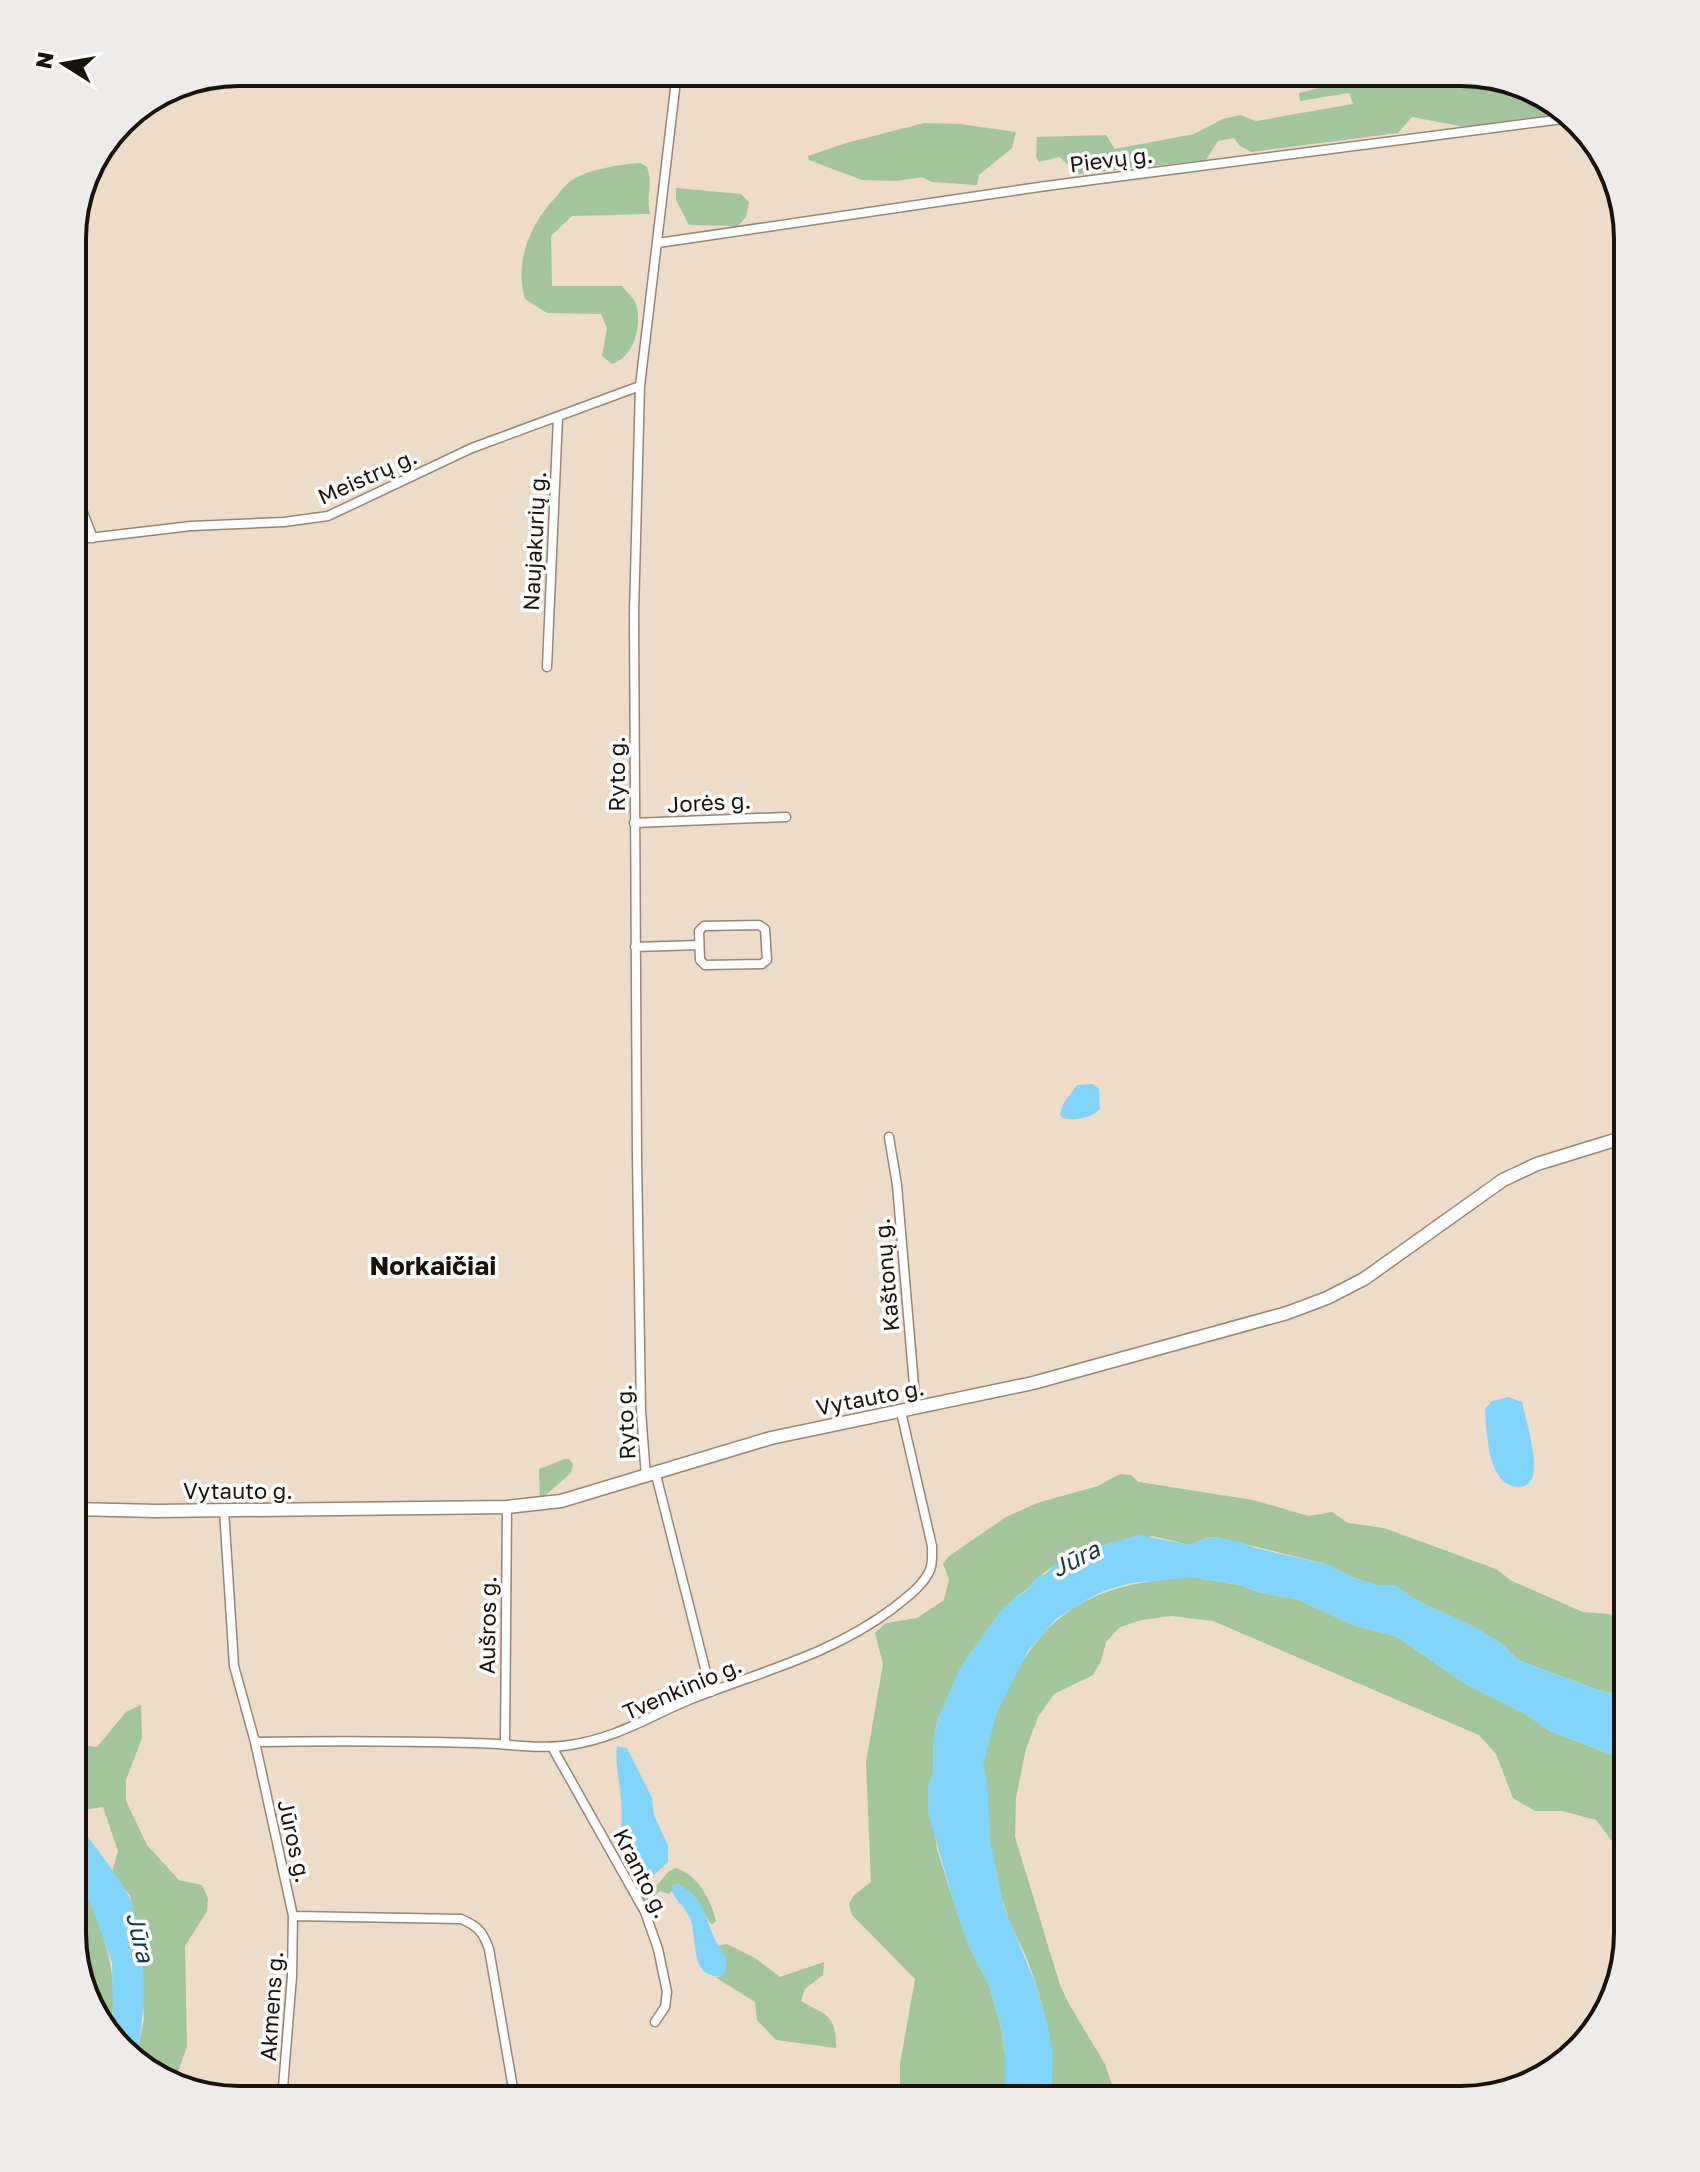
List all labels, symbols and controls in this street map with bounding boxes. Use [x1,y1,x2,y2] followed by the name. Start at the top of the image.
[24,24,104,104] north arrow
[29,49,59,71] text: N
[1068,140,1154,178] street label: Pievų g.
[313,442,421,510] street label: Meistrų g.
[517,470,551,612] street label: Naujakurių g.
[603,736,630,812] street label: Ryto g.
[666,786,752,818] street label: Jorės g.
[868,1217,904,1333] street label: Kaštonų g.
[370,1250,496,1281] district label: Norkaičiai
[813,1373,927,1421] street label: Vytauto g.
[610,1384,640,1460] street label: Ryto g.
[183,1477,293,1504] street label: Vytauto g.
[1046,1533,1105,1582] water label: Jūra
[473,1576,501,1674] street label: Aušros g.
[618,1651,746,1725] street label: Tvenkinio g.
[272,1797,318,1885] street label: Jūros g.
[608,1824,676,1922] street label: Kranto g.
[121,1909,162,1966] water label: Jūra
[254,1950,288,2062] street label: Akmens g.

